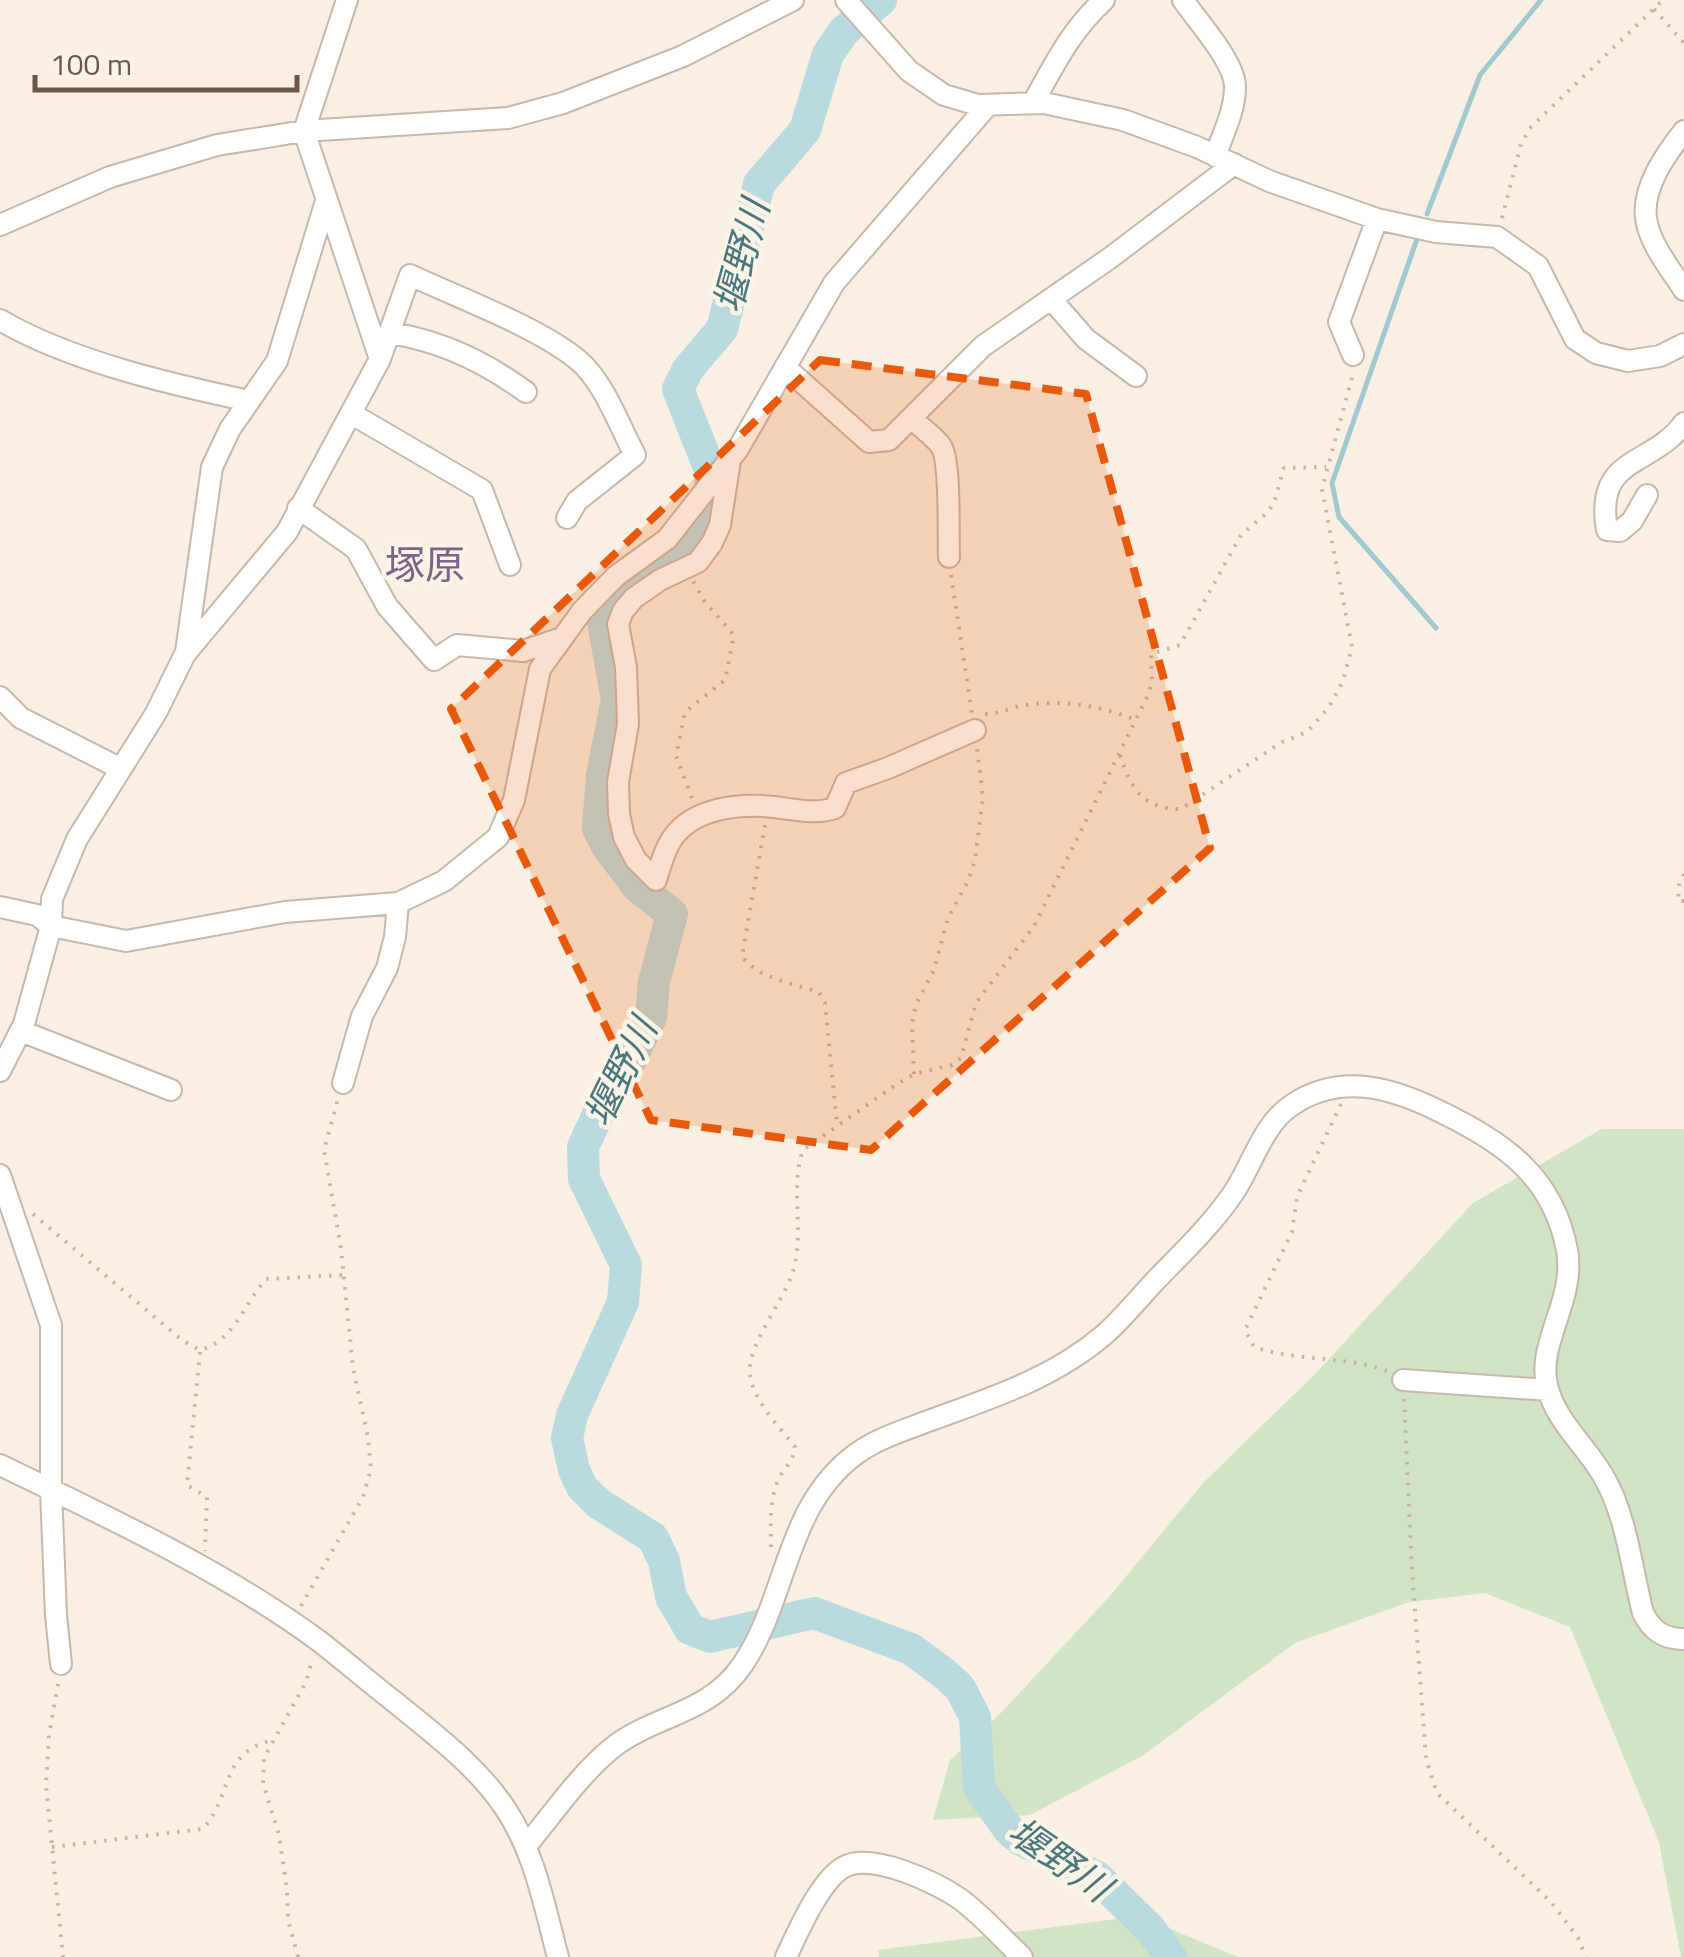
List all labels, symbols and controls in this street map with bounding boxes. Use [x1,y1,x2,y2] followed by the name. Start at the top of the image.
[35,30,298,92] scale bar
[50,41,132,87] text: 100 m
[698,190,785,319] water label: 堰野川
[385,534,465,595] district label: 塚原
[569,1004,673,1136] water label: 堰野川
[997,1803,1127,1918] water label: 堰野川

